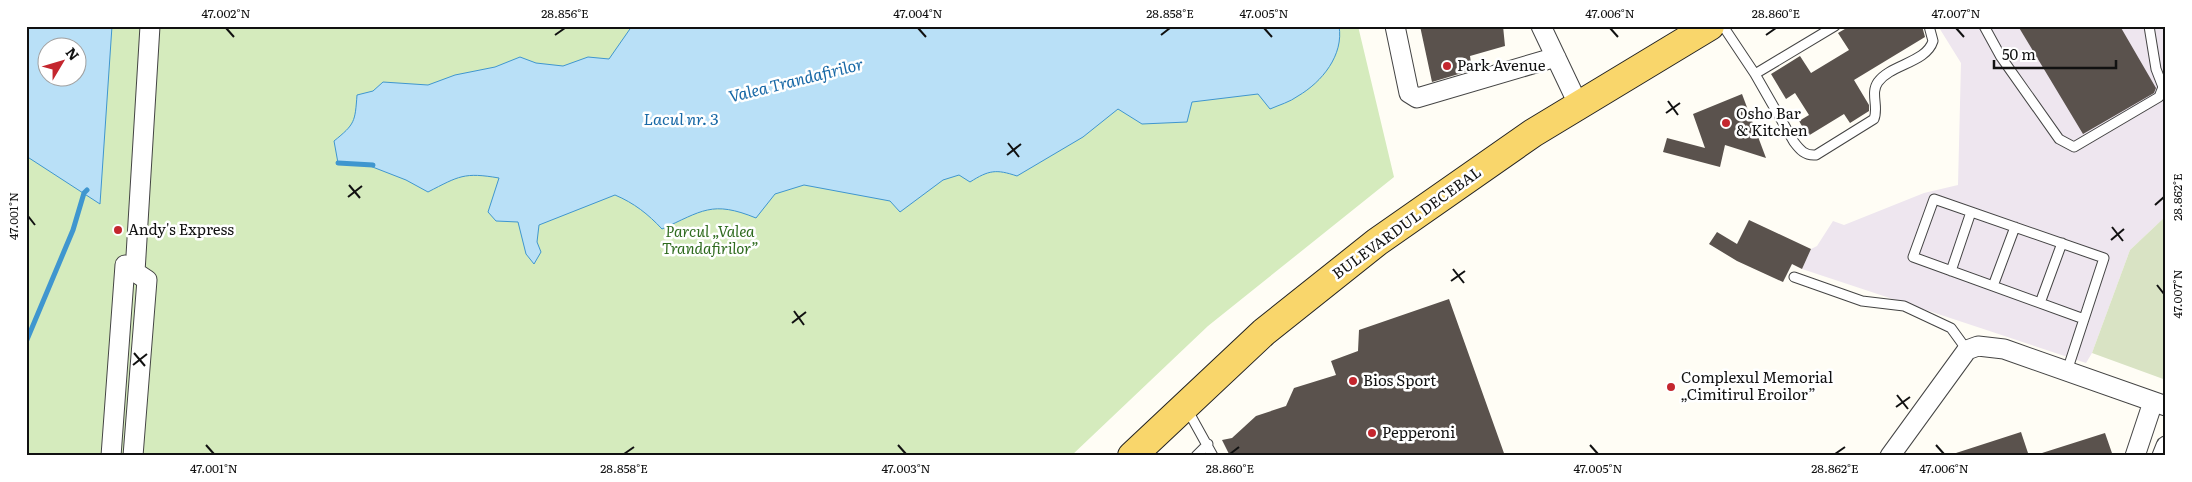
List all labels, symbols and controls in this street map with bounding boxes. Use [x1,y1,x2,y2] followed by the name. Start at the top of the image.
[202,4,250,22] text: 47.002°N
[541,4,589,22] text: 28.856°E
[893,4,943,22] text: 47.004°N
[1146,4,1194,22] text: 28.858°E
[1239,4,1289,22] text: 47.005°N
[1585,4,1635,22] text: 47.006°N
[1752,4,1800,22] text: 28.860°E
[1932,4,1981,22] text: 47.007°N
[38,38,88,88] north arrow
[1994,38,2117,70] scale bar
[2002,42,2036,65] text: 50 m
[62,43,85,64] text: N
[726,51,866,107] water label: Valea Trandafirilor
[1457,53,1546,76] place label: Park Avenue
[1441,60,1453,72] marker: Park Avenue
[1736,101,1808,141] place label: Osho Bar & Kitchen
[644,106,718,130] water label: Lacul nr. 3
[1720,117,1732,129] marker: Osho Bar & Kitchen
[1327,160,1485,284] street label: BULEVARDUL DECEBAL
[2168,173,2186,221] text: 28.862°E
[4,192,22,240] text: 47.001°N
[128,217,234,240] place label: Andy's Express
[662,219,758,259] park label: Parcul „Valea Trandafirilor”
[112,224,124,236] marker: Andy's Express
[2168,270,2186,319] text: 47.007°N
[1681,365,1833,405] place label: Complexul Memorial „Cimitirul Eroilor”
[1363,368,1436,391] place label: Bios Sport
[1347,375,1359,387] marker: Bios Sport
[1665,381,1677,393] marker: Complexul Memorial „Cimitirul Eroilor”
[1382,420,1455,443] place label: Pepperoni
[1366,427,1378,439] marker: Pepperoni
[190,459,238,477] text: 47.001°N
[600,459,648,477] text: 28.858°E
[881,459,931,477] text: 47.003°N
[1206,459,1254,477] text: 28.860°E
[1573,459,1623,477] text: 47.005°N
[1811,459,1859,477] text: 28.862°E
[1919,459,1969,477] text: 47.006°N

